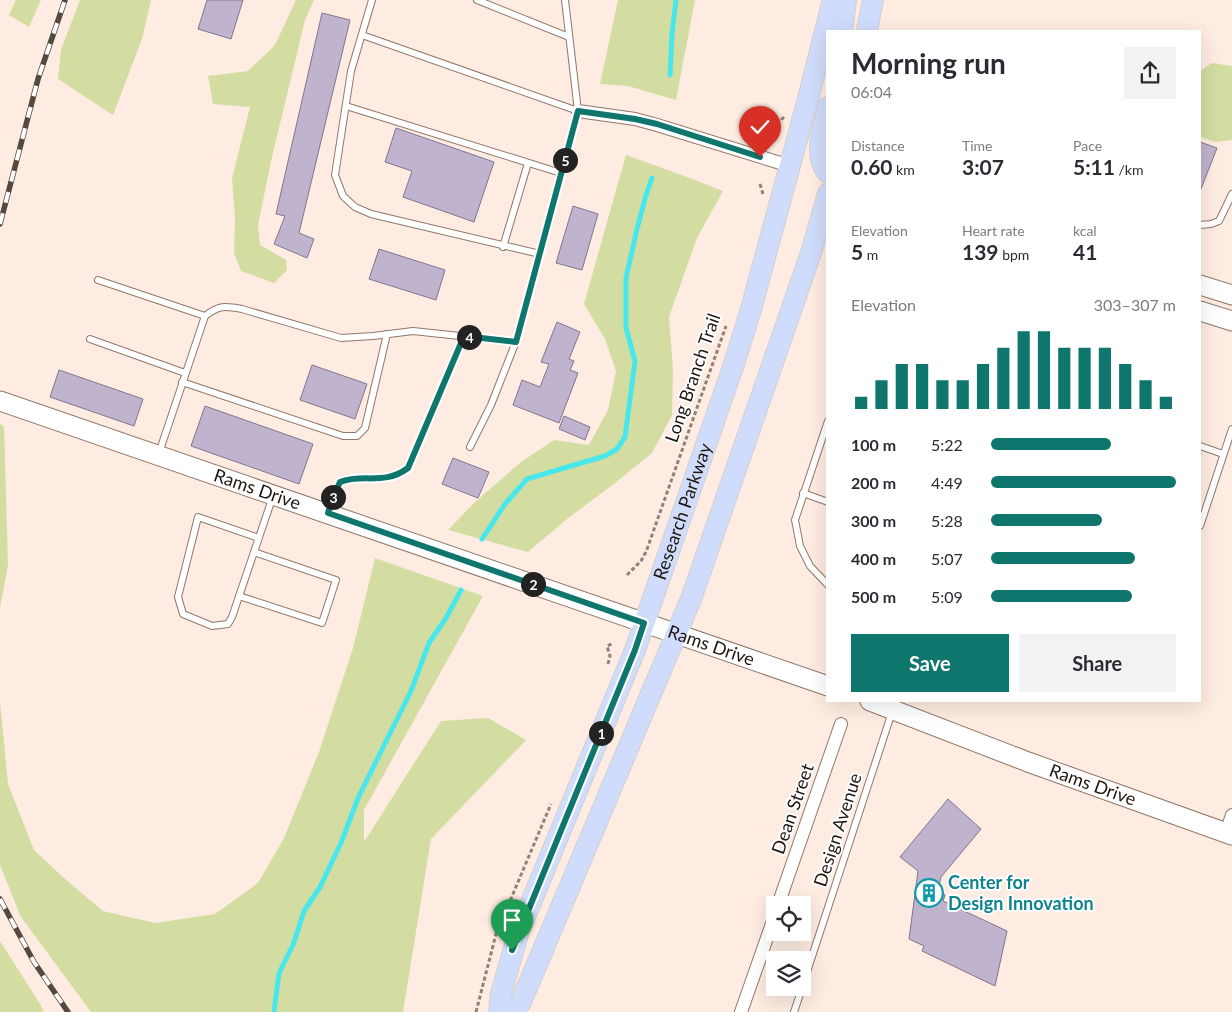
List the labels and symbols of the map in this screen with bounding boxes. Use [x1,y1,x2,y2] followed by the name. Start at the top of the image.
[739,106,781,157] pin
[552,148,578,172] pin: 5
[660,310,724,445] street label: Long Branch Trail
[456,324,482,350] pin: 4
[648,439,716,583] street label: Research Parkway
[211,463,304,514] street label: Rams Drive
[320,484,346,510] pin: 3
[520,572,546,596] pin: 2
[665,620,758,670] street label: Rams Drive
[588,720,614,746] pin: 1
[1047,759,1139,810] street label: Rams Drive
[766,760,818,857] street label: Dean Street
[808,770,866,889] street label: Design Avenue
[948,871,1094,914] place label: Center for Design Innovation
[914,878,944,908] building icon: Center for Design Innovation
[491,899,533,950] pin

